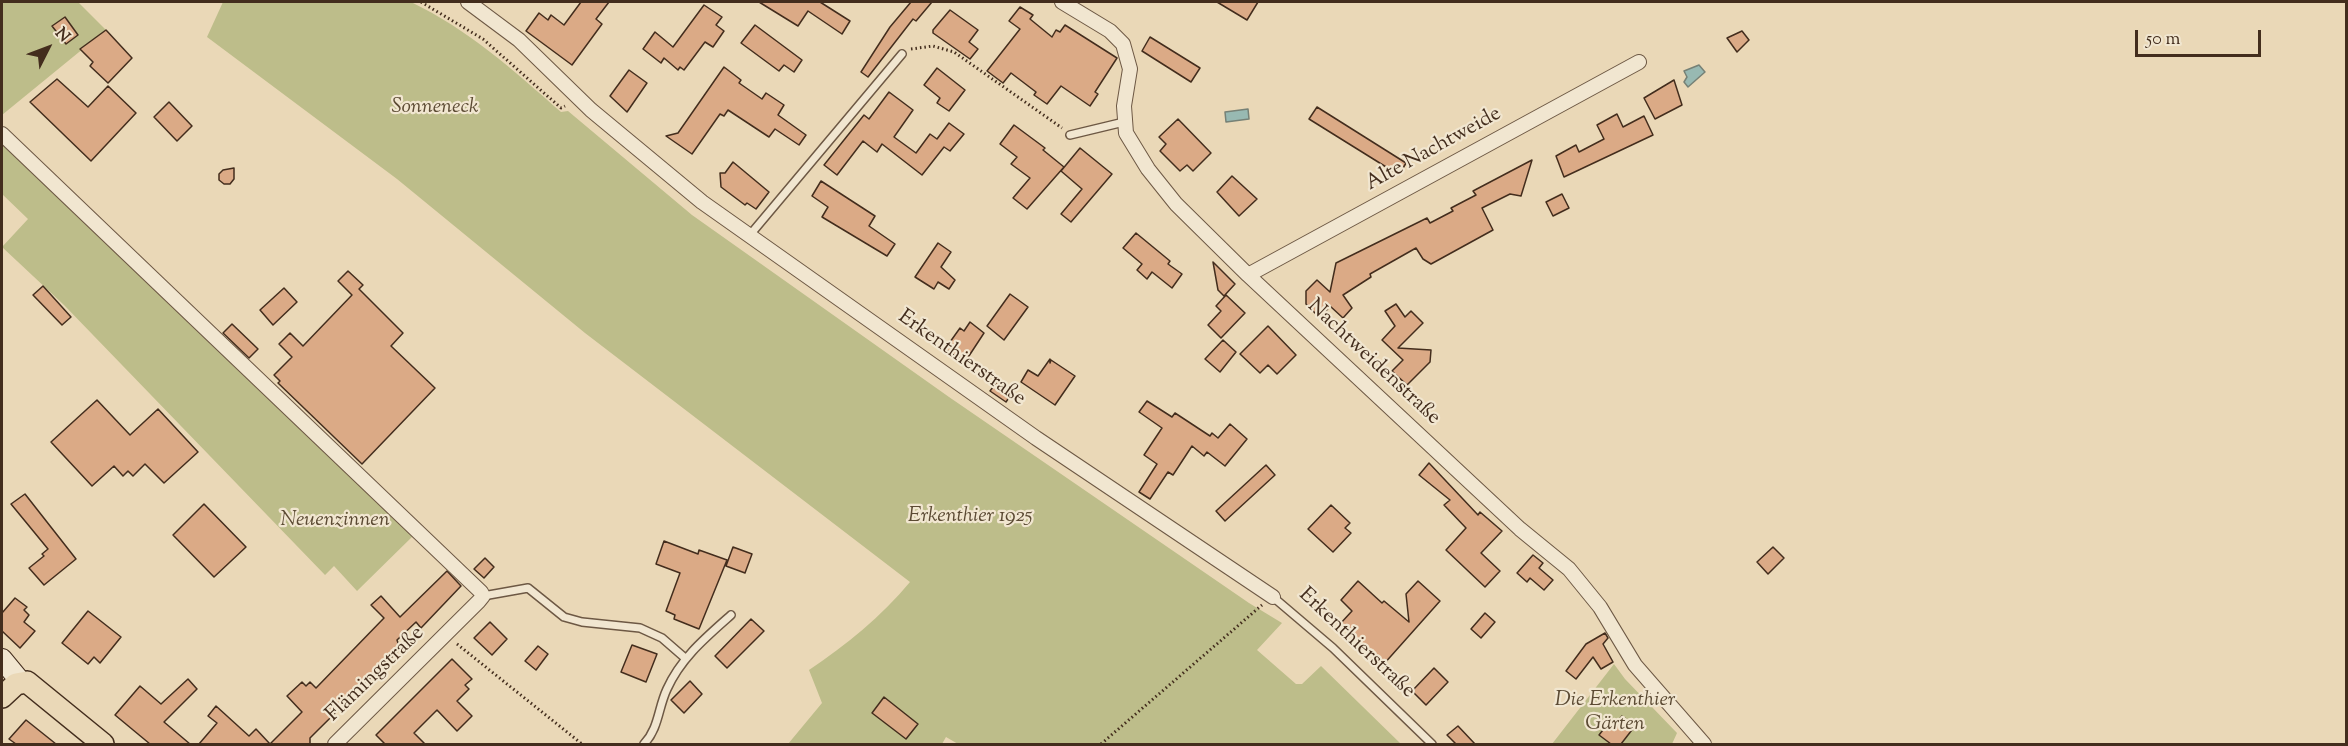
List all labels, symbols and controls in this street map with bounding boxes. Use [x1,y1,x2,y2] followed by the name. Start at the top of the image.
[18,18,78,78] north arrow
[2138,18,2264,56] scale bar
[49,23,75,48] text: N
[2146,27,2180,53] text: 50 m
[392,95,478,121] park label: Sonneneck
[1362,102,1506,198] street label: Alte Nachtweide
[1301,295,1445,431] street label: Nachtweidenstraße
[892,306,1030,412] street label: Erkenthierstraße
[908,504,1032,530] park label: Erkenthier 1925
[280,508,390,534] park label: Neuenzinnen
[1292,584,1420,704] street label: Erkenthierstraße
[322,622,430,728] street label: Flämingstraße
[1555,688,1675,738] park label: Die Erkenthier Gärten

